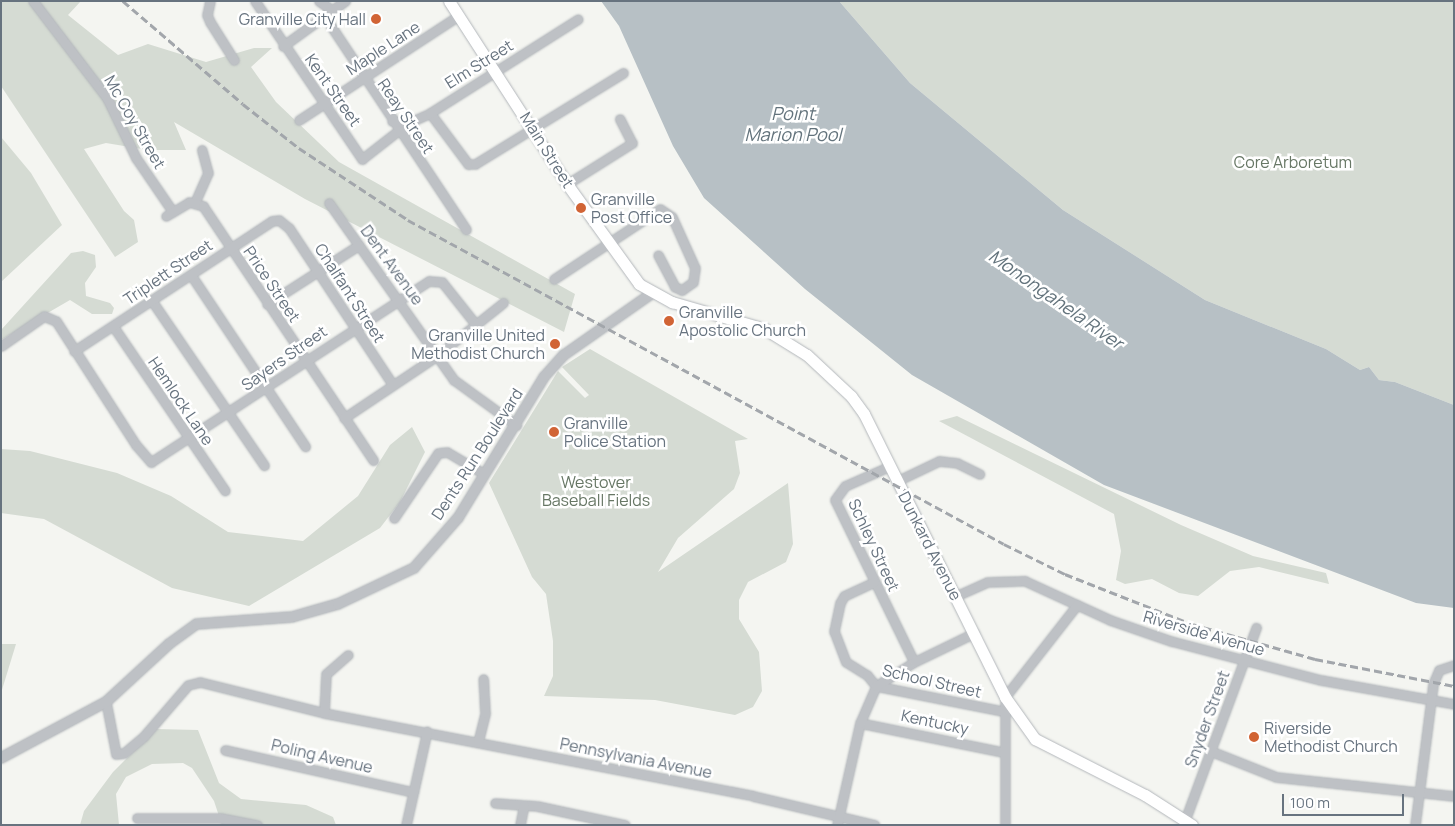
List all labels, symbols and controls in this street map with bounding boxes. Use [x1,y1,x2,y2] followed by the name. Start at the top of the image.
[239,9,366,29] place label: Granville City Hall
[370,13,382,25] marker: Granville City Hall
[343,17,423,79] street label: Maple Lane
[441,36,517,92] street label: Elm Street
[301,50,365,130] street label: Kent Street
[101,72,169,172] street label: Mc Coy Street
[374,75,438,157] street label: Reay Street
[744,103,842,146] water label: Point Marion Pool
[516,109,578,191] street label: Main Street
[1234,152,1352,172] park label: Core Arboretum
[591,189,672,227] place label: Granville Post Office
[575,202,587,214] marker: Granville Post Office
[357,221,427,309] street label: Dent Avenue
[120,235,216,309] street label: Triplett Street
[311,240,389,346] street label: Chalfant Street
[240,242,304,326] street label: Price Street
[985,245,1127,353] water label: Monongahela River
[679,302,806,340] place label: Granville Apostolic Church
[663,315,675,327] marker: Granville Apostolic Church
[238,322,330,394] street label: Sayers Street
[411,325,545,363] place label: Granville United Methodist Church
[549,338,561,350] marker: Granville United Methodist Church
[144,353,218,449] street label: Hemlock Lane
[427,385,527,523] street label: Dents Run Boulevard
[564,413,666,451] place label: Granville Police Station
[548,426,560,438] marker: Granville Police Station
[542,472,650,510] park label: Westover Baseball Fields
[894,488,966,604] street label: Dunkard Avenue
[844,496,904,594] street label: Schley Street
[1141,606,1267,660] street label: Riverside Avenue
[881,660,983,702] street label: School Street
[1181,668,1233,770] street label: Snyder Street
[899,705,971,739] street label: Kentucky
[1264,718,1398,756] place label: Riverside Methodist Church
[1248,731,1260,743] marker: Riverside Methodist Church
[558,734,714,782] street label: Pennsylvania Avenue
[269,735,375,777] street label: Poling Avenue
[1285,784,1408,816] scale bar
[1290,792,1330,813] text: 100 m

